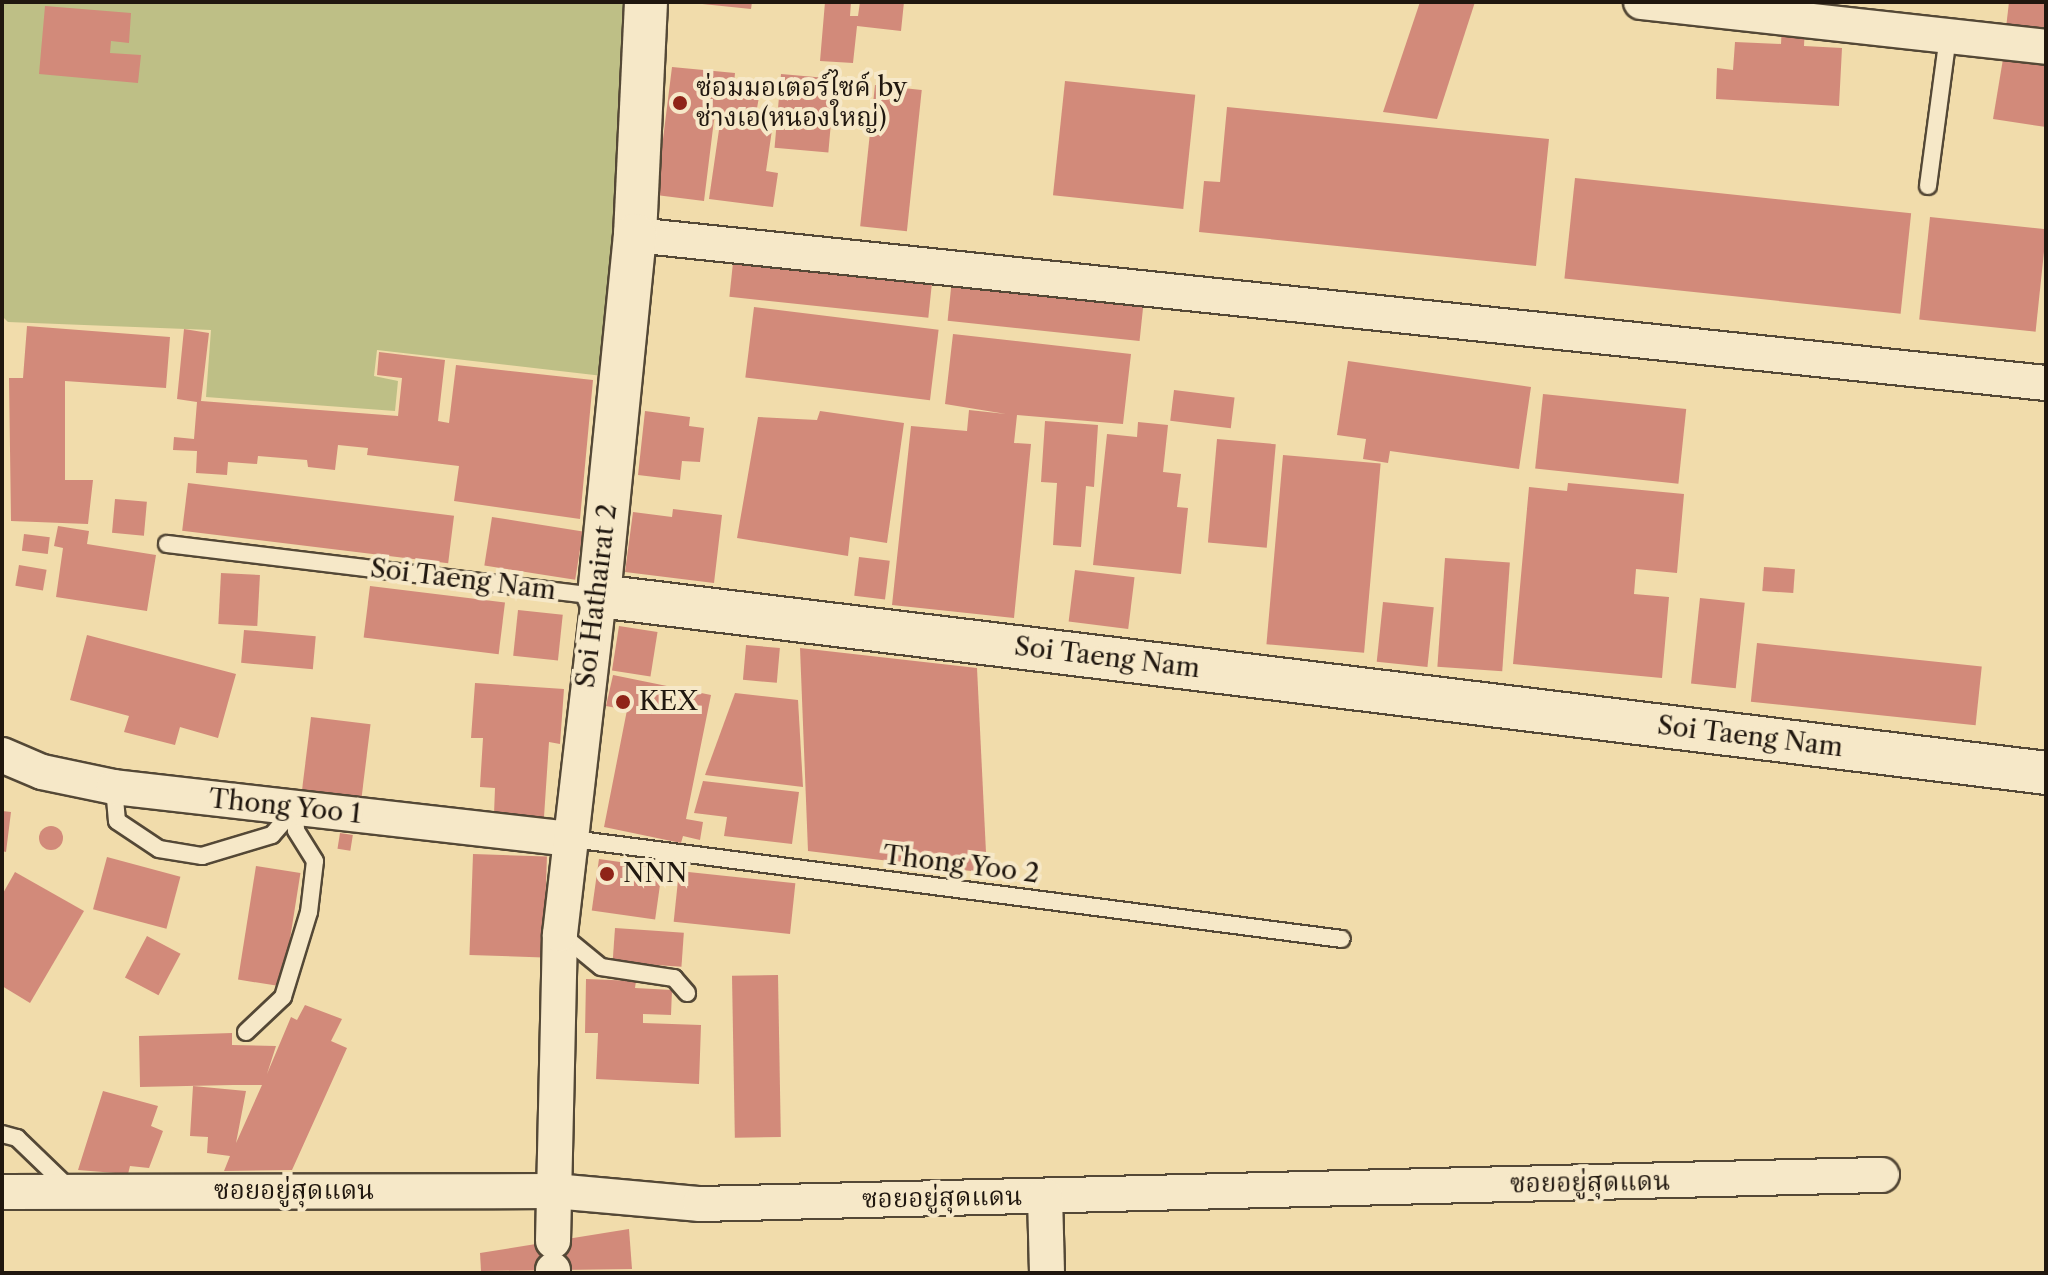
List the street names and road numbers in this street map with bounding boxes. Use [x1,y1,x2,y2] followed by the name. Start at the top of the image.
[570,502,624,690] street label: Soi Hathairat 2
[368,553,558,607] street label: Soi Taeng Nam
[1012,631,1202,685] street label: Soi Taeng Nam
[1655,710,1845,764] street label: Soi Taeng Nam
[207,783,363,831] street label: Thong Yoo 1
[881,840,1041,890] street label: Thong Yoo 2
[1510,1166,1670,1200] street label: ซอยอยู่สุดแดน
[214,1175,374,1207] street label: ซอยอยู่สุดแดน
[862,1181,1022,1215] street label: ซอยอยู่สุดแดน

